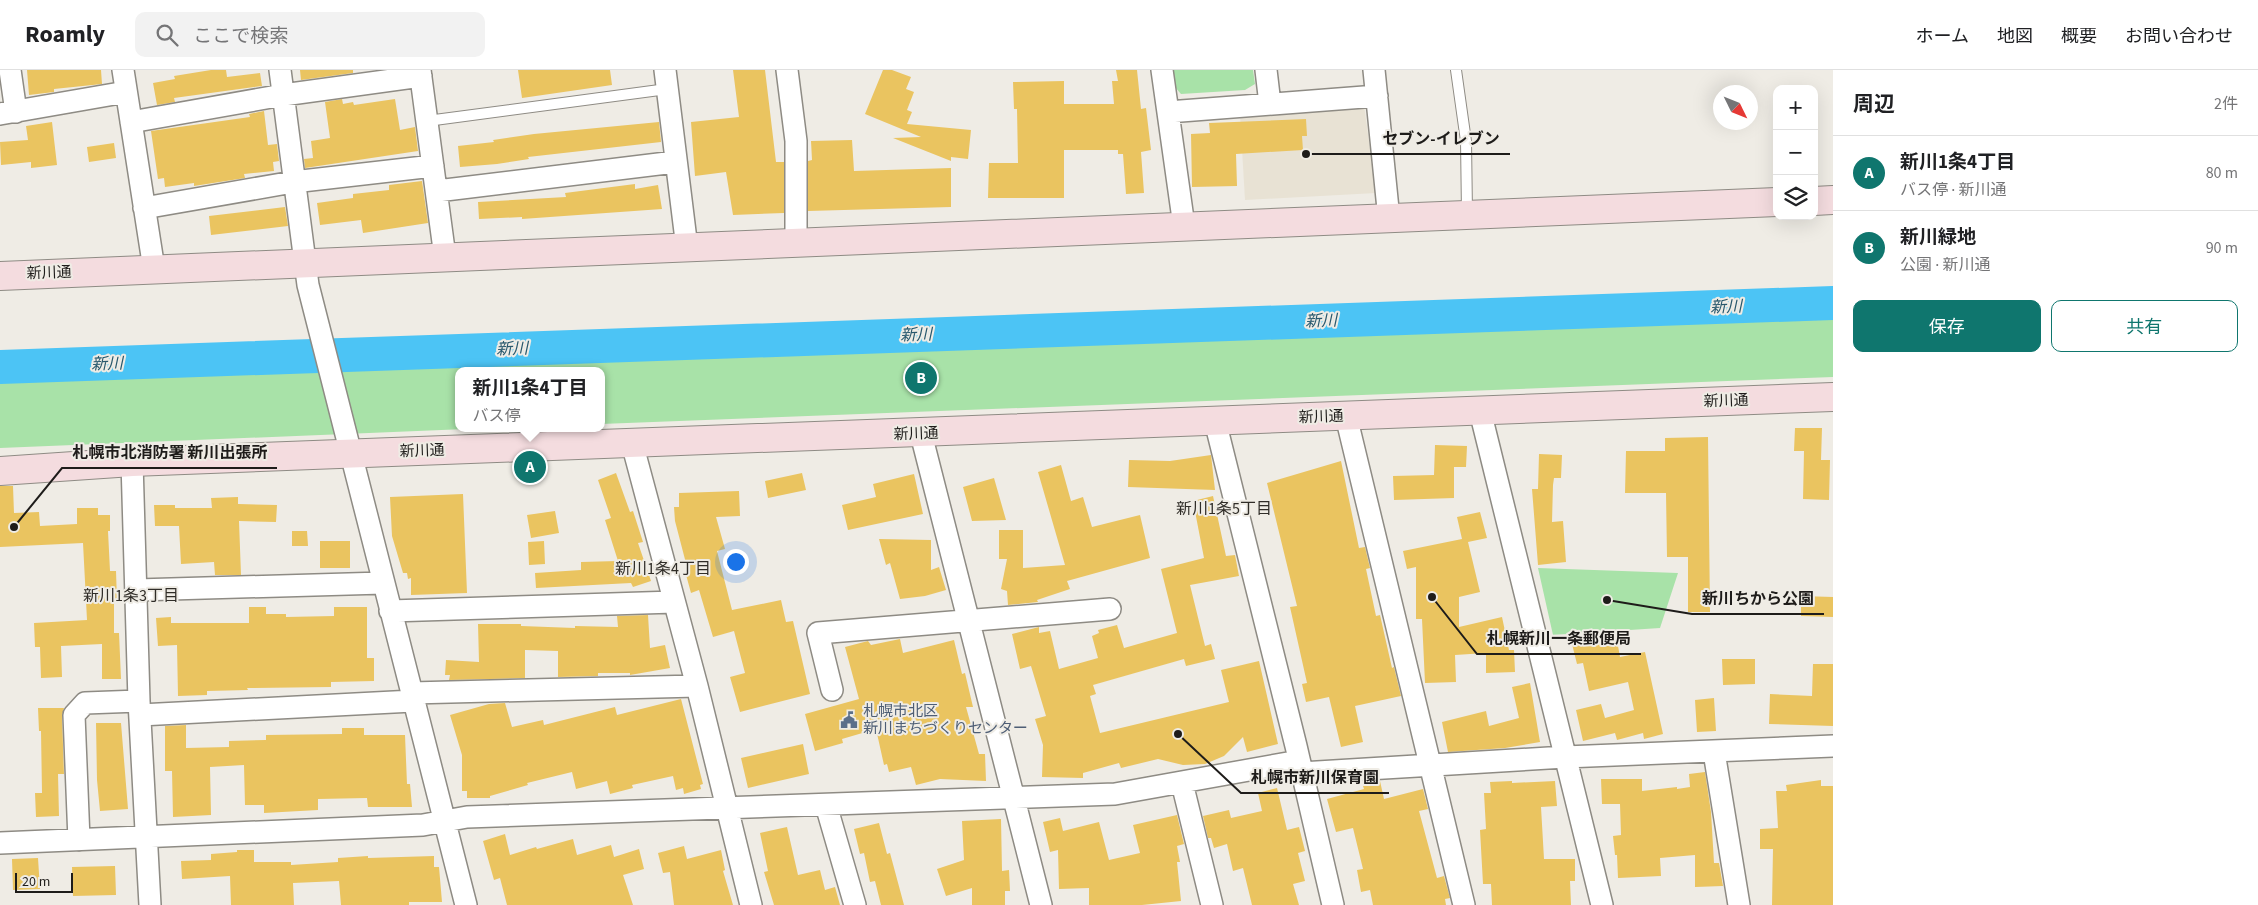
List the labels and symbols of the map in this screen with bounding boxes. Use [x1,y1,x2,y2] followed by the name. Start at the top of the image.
[1713,85,1758,130] north arrow
[1373,123,1510,154] callout: セブン-イレブン
[1382,128,1500,150] text: セブン-イレブン
[26,262,72,284] street label: 新川通
[1710,295,1744,319] water label: 新川
[1305,309,1339,333] water label: 新川
[900,323,934,347] water label: 新川
[496,337,530,361] water label: 新川
[91,352,125,376] water label: 新川
[905,359,937,397] pin: B
[1703,390,1749,412] street label: 新川通
[1298,406,1344,428] street label: 新川通
[893,423,939,445] street label: 新川通
[62,437,277,468] callout: 札幌市北消防署 新川出張所
[399,440,445,462] street label: 新川通
[72,442,268,464] text: 札幌市北消防署 新川出張所
[514,448,546,486] pin: A
[1176,498,1272,520] district label: 新川1条5丁目
[723,549,749,575] your location
[615,558,711,580] district label: 新川1条4丁目
[1692,583,1824,614] callout: 新川ちから公園
[83,585,179,607] district label: 新川1条3丁目
[1702,588,1814,610] text: 新川ちから公園
[1477,623,1641,654] callout: 札幌新川一条郵便局
[1487,628,1631,650] text: 札幌新川一条郵便局
[863,701,1028,739] place label: 札幌市北区 新川まちづくりセンター
[839,710,859,730] public building icon: 札幌市北区 新川まちづくりセンター
[1241,762,1389,793] callout: 札幌市新川保育園
[1251,767,1379,789] text: 札幌市新川保育園
[15,870,72,893] scale bar

